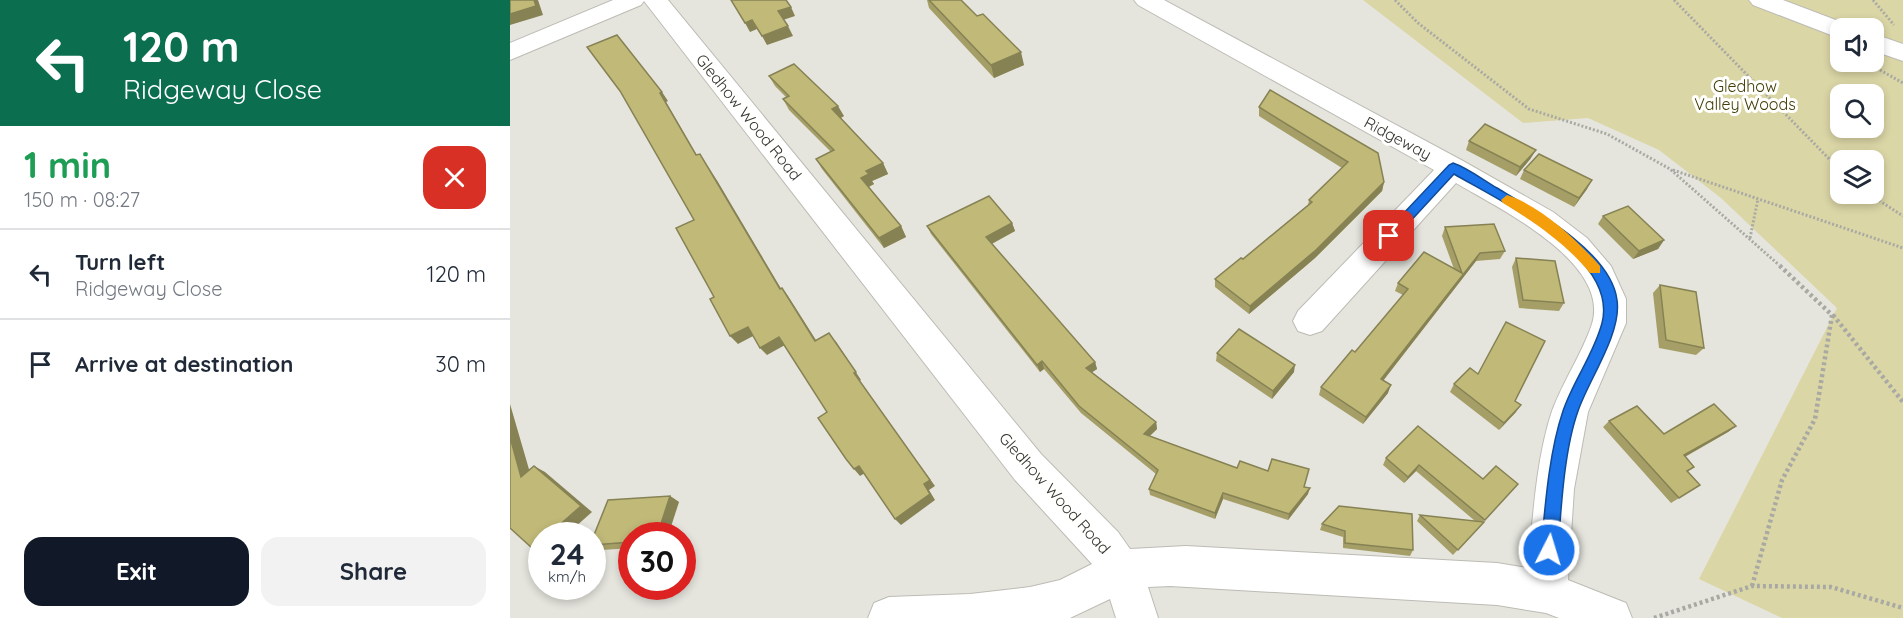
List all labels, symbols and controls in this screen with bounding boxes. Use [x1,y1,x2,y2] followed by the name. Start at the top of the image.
[1830,18,1884,204] map controls
[1830,18,1884,72] button: sound
[123,20,240,73] text: 120 m
[24,24,102,102] icon: left
[692,50,806,184] street label: Gledhow Wood Road
[123,72,322,106] text: Ridgeway Close
[1694,76,1796,114] park label: Gledhow Valley Woods
[1830,84,1884,138] button: search
[1361,112,1435,164] street label: Ridgeway
[24,142,111,187] text: 1 min
[423,146,486,209] button: close
[1830,150,1884,204] button: layers
[24,187,140,212] text: 150 m · 08:27
[1363,210,1414,261] pin
[1372,219,1405,252] icon: arrive
[75,248,165,276] text: Turn left
[24,258,57,291] icon: left
[427,260,486,288] text: 120 m
[75,276,222,301] text: Ridgeway Close
[24,348,57,381] icon: arrive
[75,350,293,378] text: Arrive at destination
[435,350,486,378] text: 30 m
[995,428,1115,558] street label: Gledhow Wood Road
[1517,518,1581,582] position arrow
[618,522,696,600] speed limit sign: 30
[550,535,584,573] text: 24
[24,537,249,606] button: Exit
[261,537,486,606] button: Share
[548,567,586,586] text: km/h

